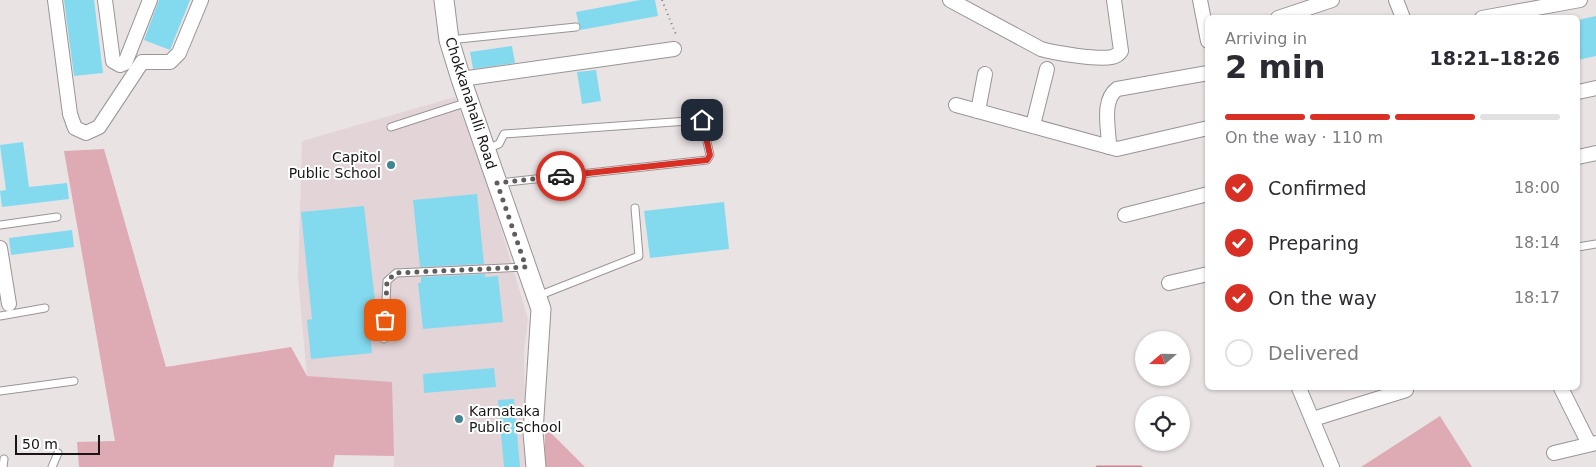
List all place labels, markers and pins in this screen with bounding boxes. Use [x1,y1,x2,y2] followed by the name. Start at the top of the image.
[681,99,723,141] pin
[289,149,381,181] place label: Capitol Public School
[385,159,397,171] marker: Capitol Public School
[364,299,406,341] pin
[469,403,561,435] place label: Karnataka Public School
[453,413,465,425] marker: Karnataka Public School

